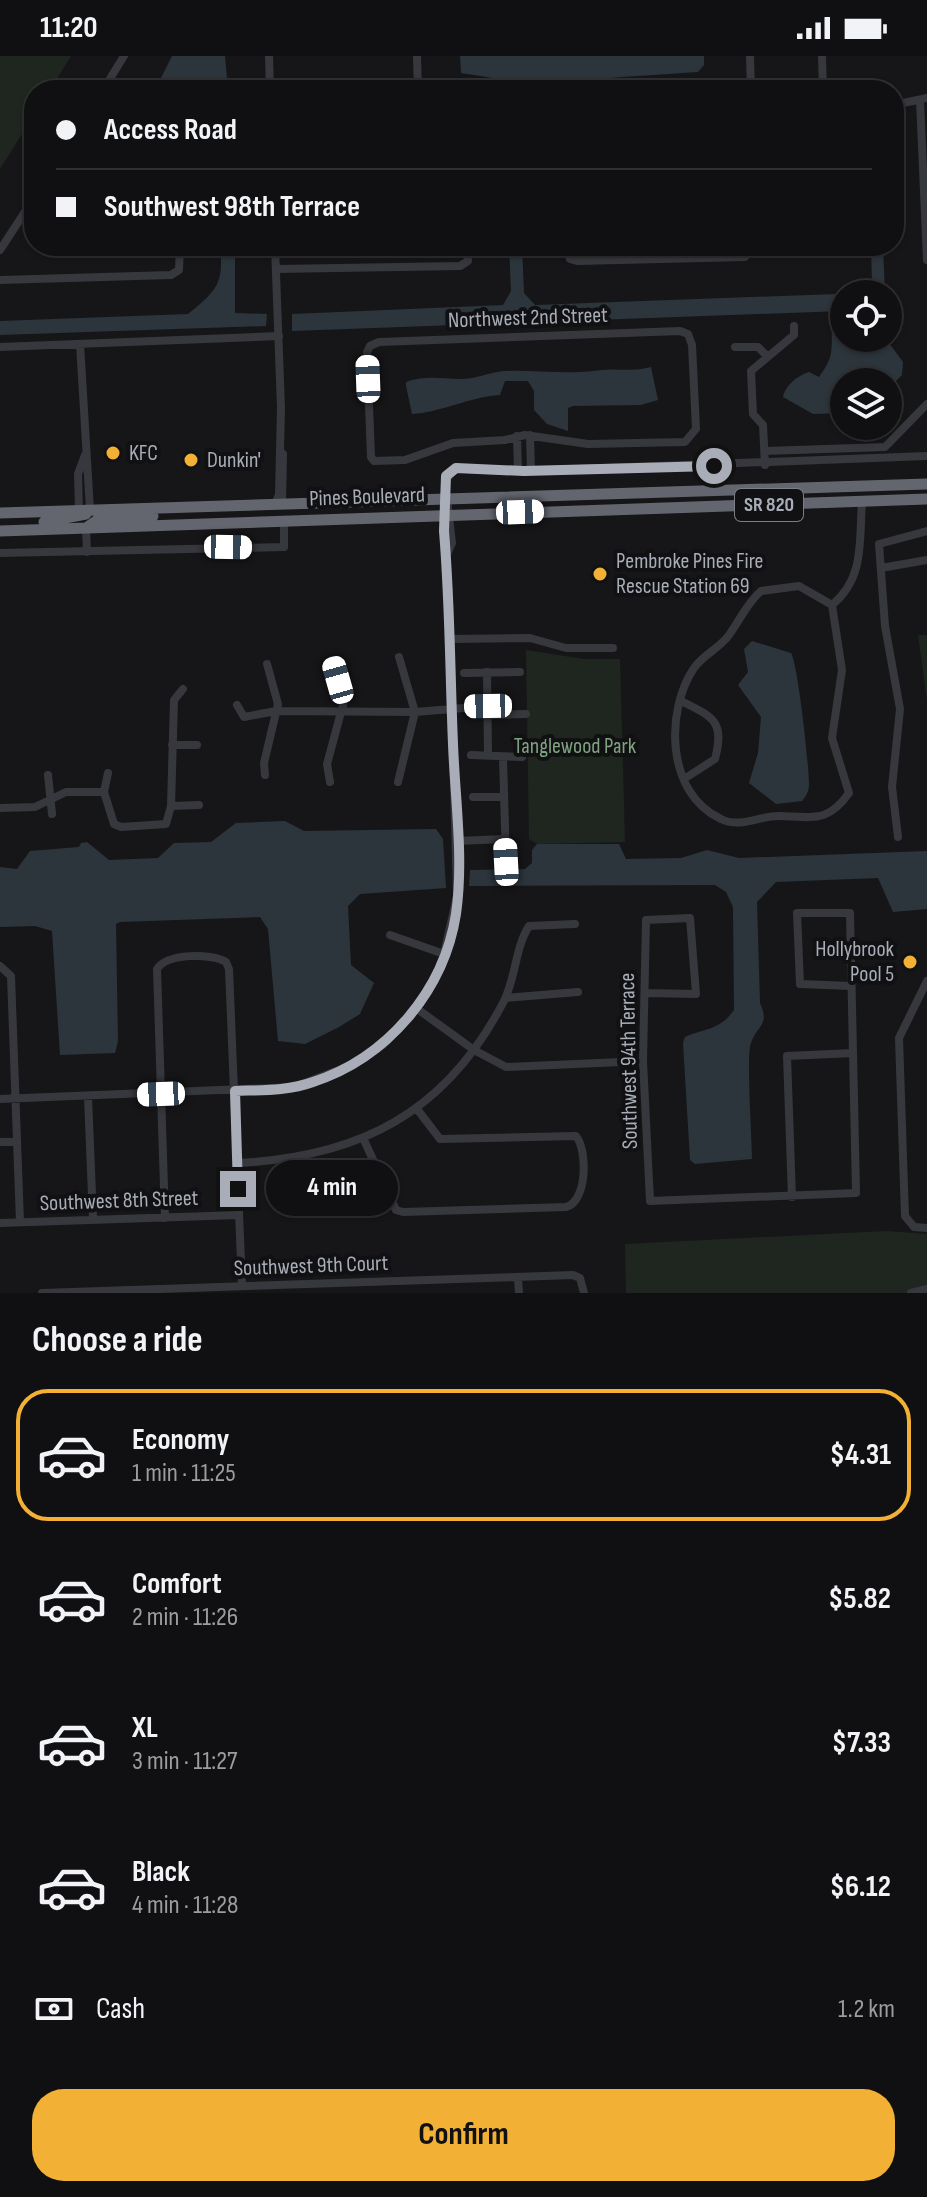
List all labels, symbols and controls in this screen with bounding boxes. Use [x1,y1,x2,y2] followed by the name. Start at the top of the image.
[40,10,98,46] text: 11:20
[104,112,237,148] text: Access Road
[104,189,360,225] text: Southwest 98th Terrace
[830,280,902,440] map controls
[830,280,902,352] button: locate
[448,302,609,334] street label: Northwest 2nd Street
[355,355,381,403] car
[830,368,902,440] button: layers
[129,440,158,467] place label: KFC
[104,444,122,462] marker: KFC
[207,447,261,474] place label: Dunkin'
[696,448,732,484] route start
[182,451,200,469] marker: Dunkin'
[309,481,425,513] street label: Pines Boulevard
[735,489,803,521] road number: SR 820
[496,499,544,525] car
[204,535,252,559] car
[616,548,763,600] place label: Pembroke Pines Fire Rescue Station 69
[591,565,609,583] marker: Pembroke Pines Fire Rescue Station 69
[320,654,356,706] car
[464,694,512,718] car
[514,733,637,760] park label: Tanglewood Park
[493,837,519,887] car
[815,936,895,988] place label: Hollybrook Pool 5
[901,953,919,971] marker: Hollybrook Pool 5
[614,973,644,1149] street label: Southwest 94th Terrace
[137,1081,185,1107] car
[266,1161,398,1217] callout: 4 min
[220,1171,256,1207] route end
[307,1172,357,1203] text: 4 min
[39,1185,199,1217] street label: Southwest 8th Street
[233,1250,389,1282] street label: Southwest 9th Court
[32,1319,203,1362] text: Choose a ride
[36,1419,108,1491] icon: car
[132,1422,229,1458] text: Economy
[830,1437,891,1473] text: $4.31
[132,1458,236,1489] text: 1 min · 11:25
[36,1563,108,1635] icon: car
[132,1566,222,1602] text: Comfort
[828,1581,891,1617] text: $5.82
[132,1602,238,1633] text: 2 min · 11:26
[36,1707,108,1779] icon: car
[132,1710,158,1746] text: XL
[832,1725,891,1761] text: $7.33
[132,1746,237,1777] text: 3 min · 11:27
[36,1851,108,1923] icon: car
[132,1854,190,1890] text: Black
[830,1869,891,1905] text: $6.12
[132,1890,238,1921] text: 4 min · 11:28
[32,1987,76,2031] icon: cash
[96,1991,145,2027] text: Cash
[838,1994,895,2025] text: 1.2 km
[32,2089,895,2181] button: Confirm

